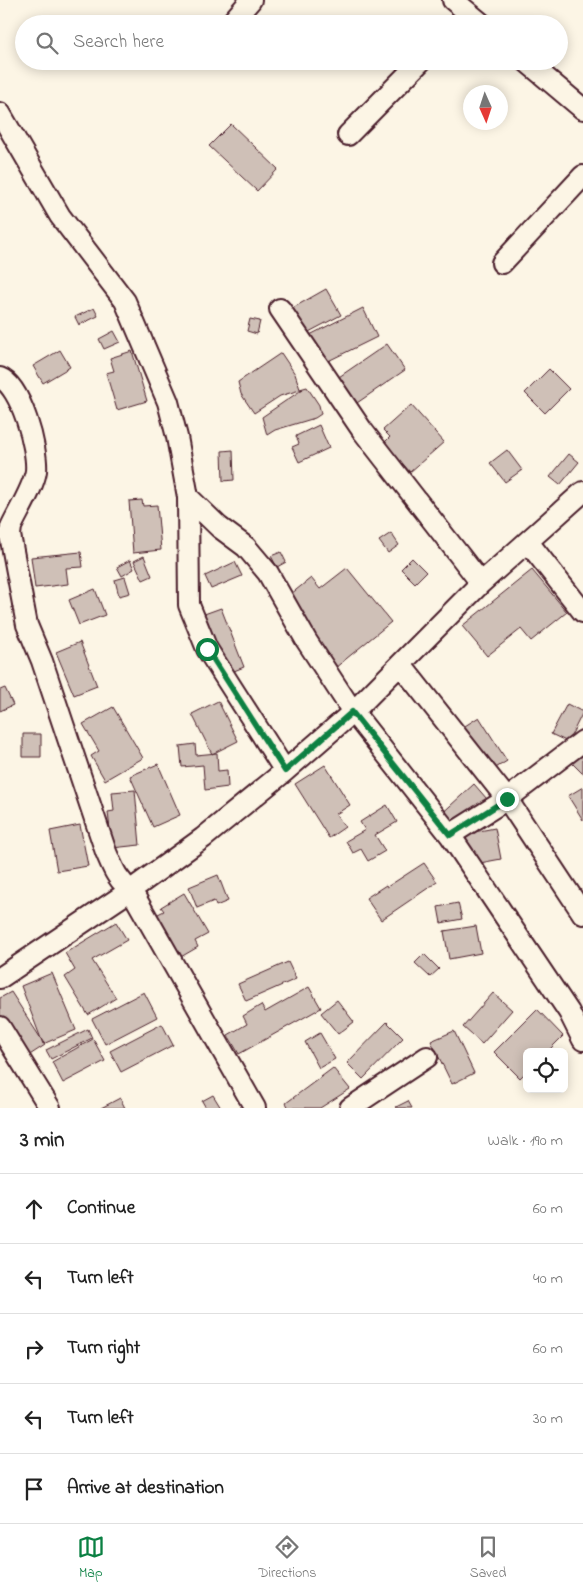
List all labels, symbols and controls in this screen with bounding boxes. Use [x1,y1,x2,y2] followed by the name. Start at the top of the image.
[15,15,568,70] search box
[33,29,61,57] icon: search
[73,29,164,56] text: Search here
[463,85,508,130] north arrow
[196,638,219,661] route start
[496,788,519,811] route end
[523,1048,568,1093] map controls
[523,1048,568,1093] button: locate
[20,1126,64,1156] text: 3 min
[488,1129,563,1153] text: Walk · 190 m
[20,1195,48,1223] icon: ahead
[67,1195,135,1222] text: Continue
[533,1197,563,1221] text: 60 m
[20,1265,48,1293] icon: left
[67,1265,134,1292] text: Turn left
[533,1267,563,1291] text: 40 m
[20,1335,48,1363] icon: right
[67,1335,140,1362] text: Turn right
[533,1337,563,1361] text: 60 m
[20,1405,48,1433] icon: left
[67,1405,134,1432] text: Turn left
[533,1407,563,1431] text: 30 m
[20,1475,48,1503] icon: arrive
[67,1475,224,1502] text: Arrive at destination
[77,1533,105,1584] tab: Map
[258,1533,316,1584] tab: Directions
[470,1533,506,1584] tab: Saved

